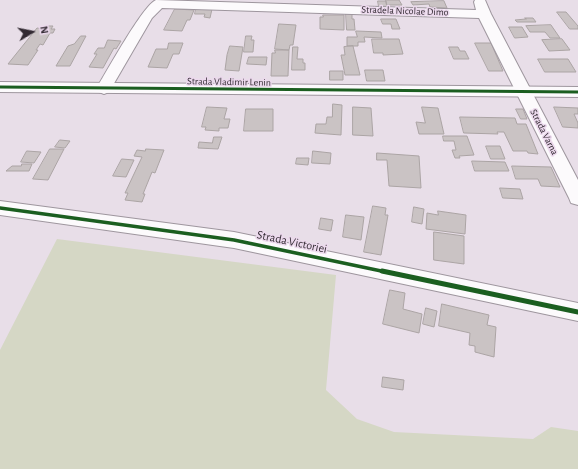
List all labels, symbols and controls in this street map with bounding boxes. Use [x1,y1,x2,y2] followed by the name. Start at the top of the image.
[361,3,449,19] street label: Stradela Nicolae Dimo
[12,12,52,52] north arrow
[38,25,50,35] text: N
[187,75,271,89] street label: Strada Vladimir Lenin
[527,107,561,157] street label: Strada Varna
[256,228,328,256] street label: Strada Victoriei

